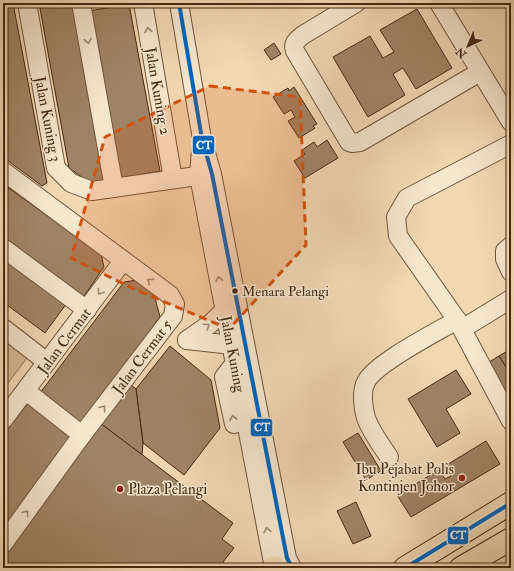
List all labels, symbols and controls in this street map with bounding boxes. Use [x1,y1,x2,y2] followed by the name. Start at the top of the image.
[448,26,488,66] north arrow
[144,27,152,34] one-way arrow
[83,38,92,45] one-way arrow
[453,44,470,62] text: N
[139,45,175,137] street label: Jalan Kuning 2
[29,74,65,164] street label: Jalan Kuning 3
[192,135,215,155] line badge: CT
[196,139,213,152] text: CT
[215,276,224,282] one-way arrow
[148,279,155,286] one-way arrow
[242,283,329,300] place label: Menara Pelangi
[230,286,240,296] marker: Menara Pelangi
[98,288,105,295] one-way arrow
[33,304,96,380] street label: Jalan Cermat
[215,313,249,395] street label: Jalan Kuning
[108,316,178,400] street label: Jalan Cermat 5
[202,324,209,331] one-way arrow
[98,405,106,412] one-way arrow
[229,415,238,421] one-way arrow
[250,418,273,437] line badge: CT
[254,421,271,434] text: CT
[355,460,454,497] place label: Ibu Pejabat Polis Kontinjen Johor
[457,473,467,483] marker: Ibu Pejabat Polis Kontinjen Johor
[128,480,207,499] place label: Plaza Pelangi
[115,484,125,494] marker: Plaza Pelangi
[21,510,28,517] one-way arrow
[447,526,469,545] line badge: CT
[263,527,272,533] one-way arrow
[450,529,467,542] text: CT

